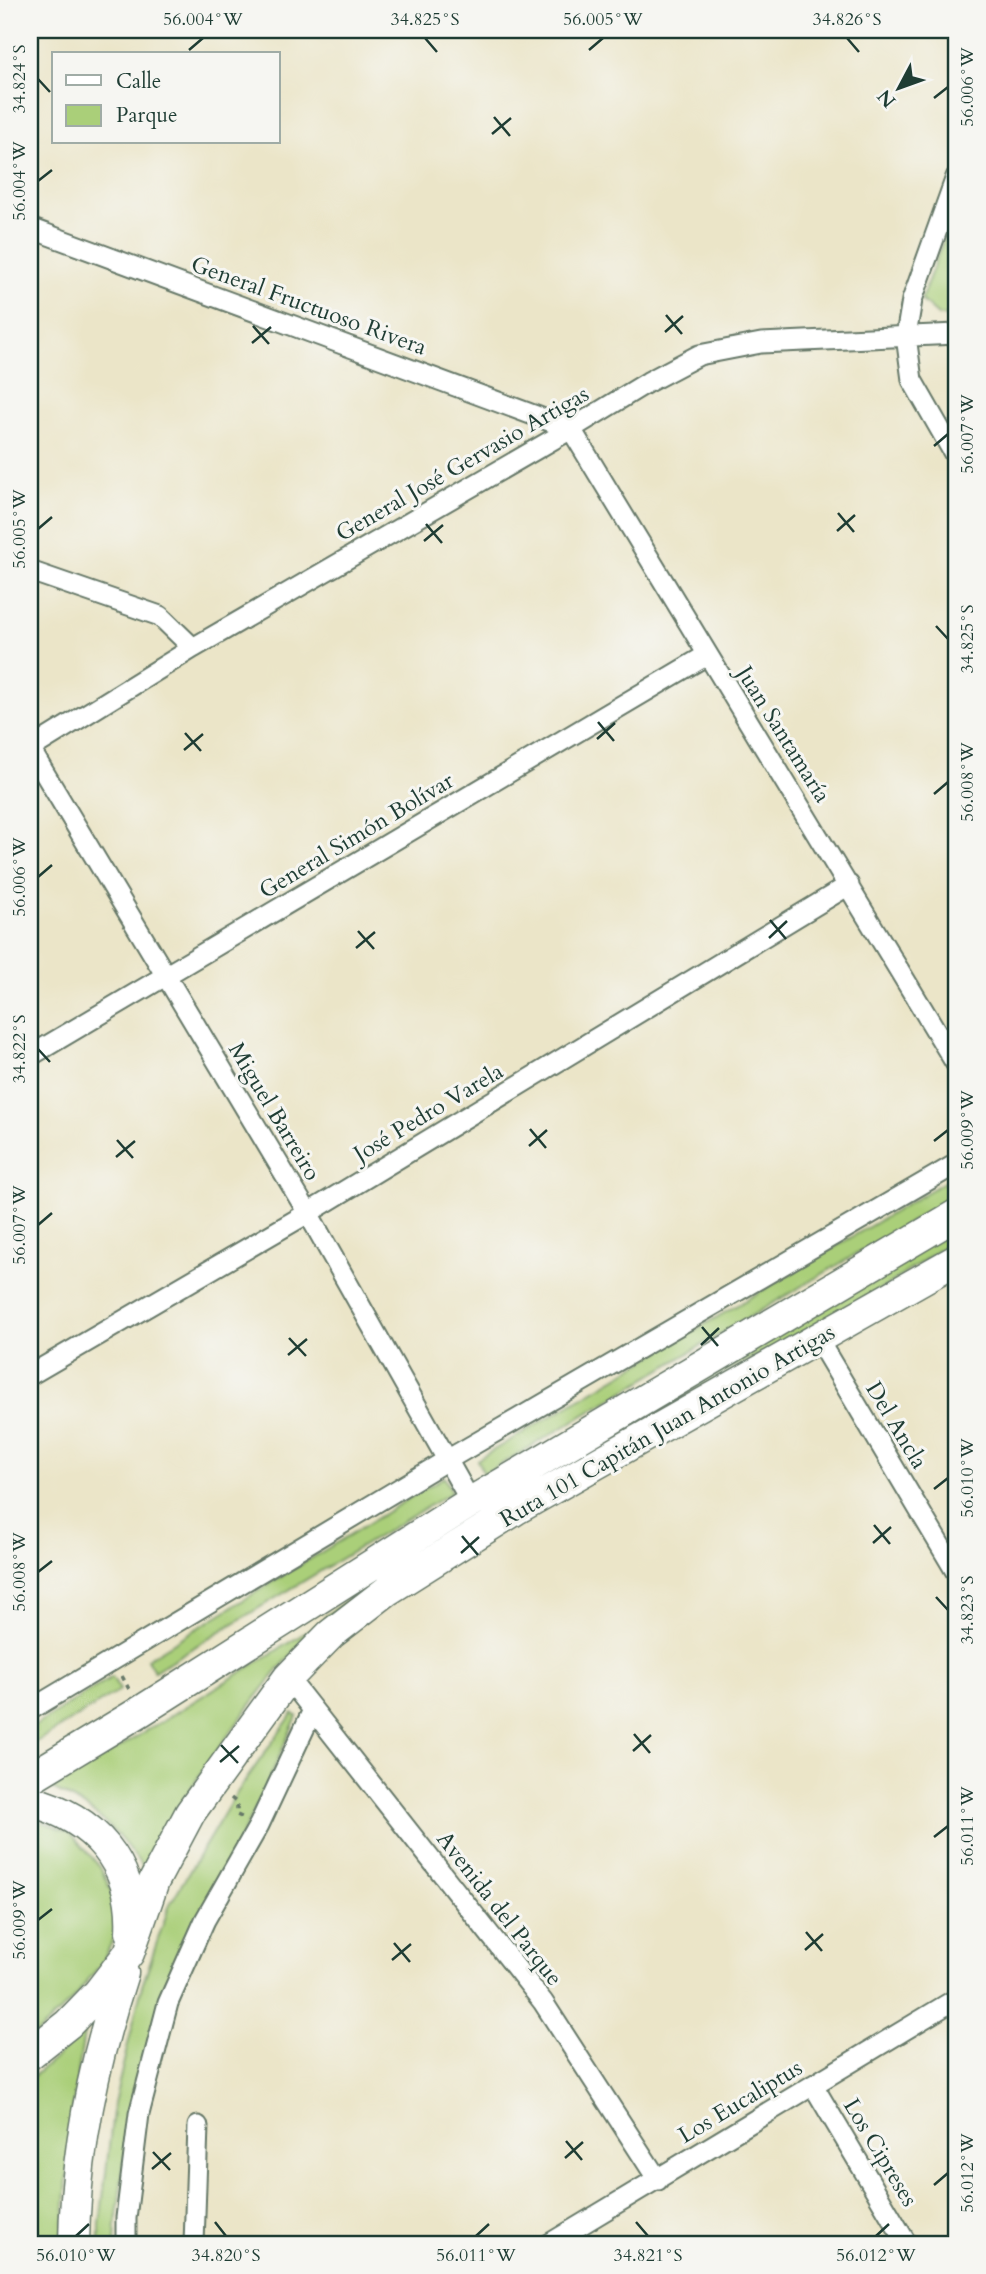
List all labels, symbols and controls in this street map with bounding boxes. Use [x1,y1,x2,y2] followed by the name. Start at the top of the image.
[163,7,243,32] text: 56.004°W
[391,7,459,32] text: 34.825°S
[563,7,643,32] text: 56.005°W
[813,7,881,32] text: 34.826°S
[7,45,32,113] text: 34.824°S
[955,47,980,127] text: 56.006°W
[52,52,280,144] legend
[864,52,934,122] north arrow
[116,67,161,96] text: Calle
[871,83,902,113] text: N
[116,101,177,130] text: Parque
[7,141,32,221] text: 56.004°W
[187,248,431,363] street label: General Fructuoso Rivera
[330,378,594,549] street label: General José Gervasio Artigas
[955,394,980,474] text: 56.007°W
[7,489,32,569] text: 56.005°W
[955,605,980,673] text: 34.825°S
[728,658,838,808] street label: Juan Santamaría
[955,742,980,822] text: 56.008°W
[253,765,460,906] street label: General Simón Bolívar
[7,837,32,917] text: 56.006°W
[7,1015,32,1083] text: 34.822°S
[221,1036,328,1186] street label: Miguel Barreiro
[345,1056,509,1171] street label: José Pedro Varela
[955,1090,980,1170] text: 56.009°W
[7,1185,32,1265] text: 56.007°W
[494,1316,840,1534] street label: Ruta 101 Capitán Juan Antonio Artigas
[858,1376,935,1475] street label: Del Ancla
[955,1438,980,1518] text: 56.010°W
[7,1532,32,1612] text: 56.008°W
[955,1576,980,1644] text: 34.823°S
[955,1786,980,1866] text: 56.011°W
[429,1825,570,1992] street label: Avenida del Parque
[7,1880,32,1960] text: 56.009°W
[672,2052,808,2151] street label: Los Eucaliptus
[836,2092,925,2212] street label: Los Cipreses
[955,2133,980,2213] text: 56.012°W
[36,2243,116,2268] text: 56.010°W
[192,2243,260,2268] text: 34.820°S
[436,2243,516,2268] text: 56.011°W
[614,2243,682,2268] text: 34.821°S
[836,2243,916,2268] text: 56.012°W

